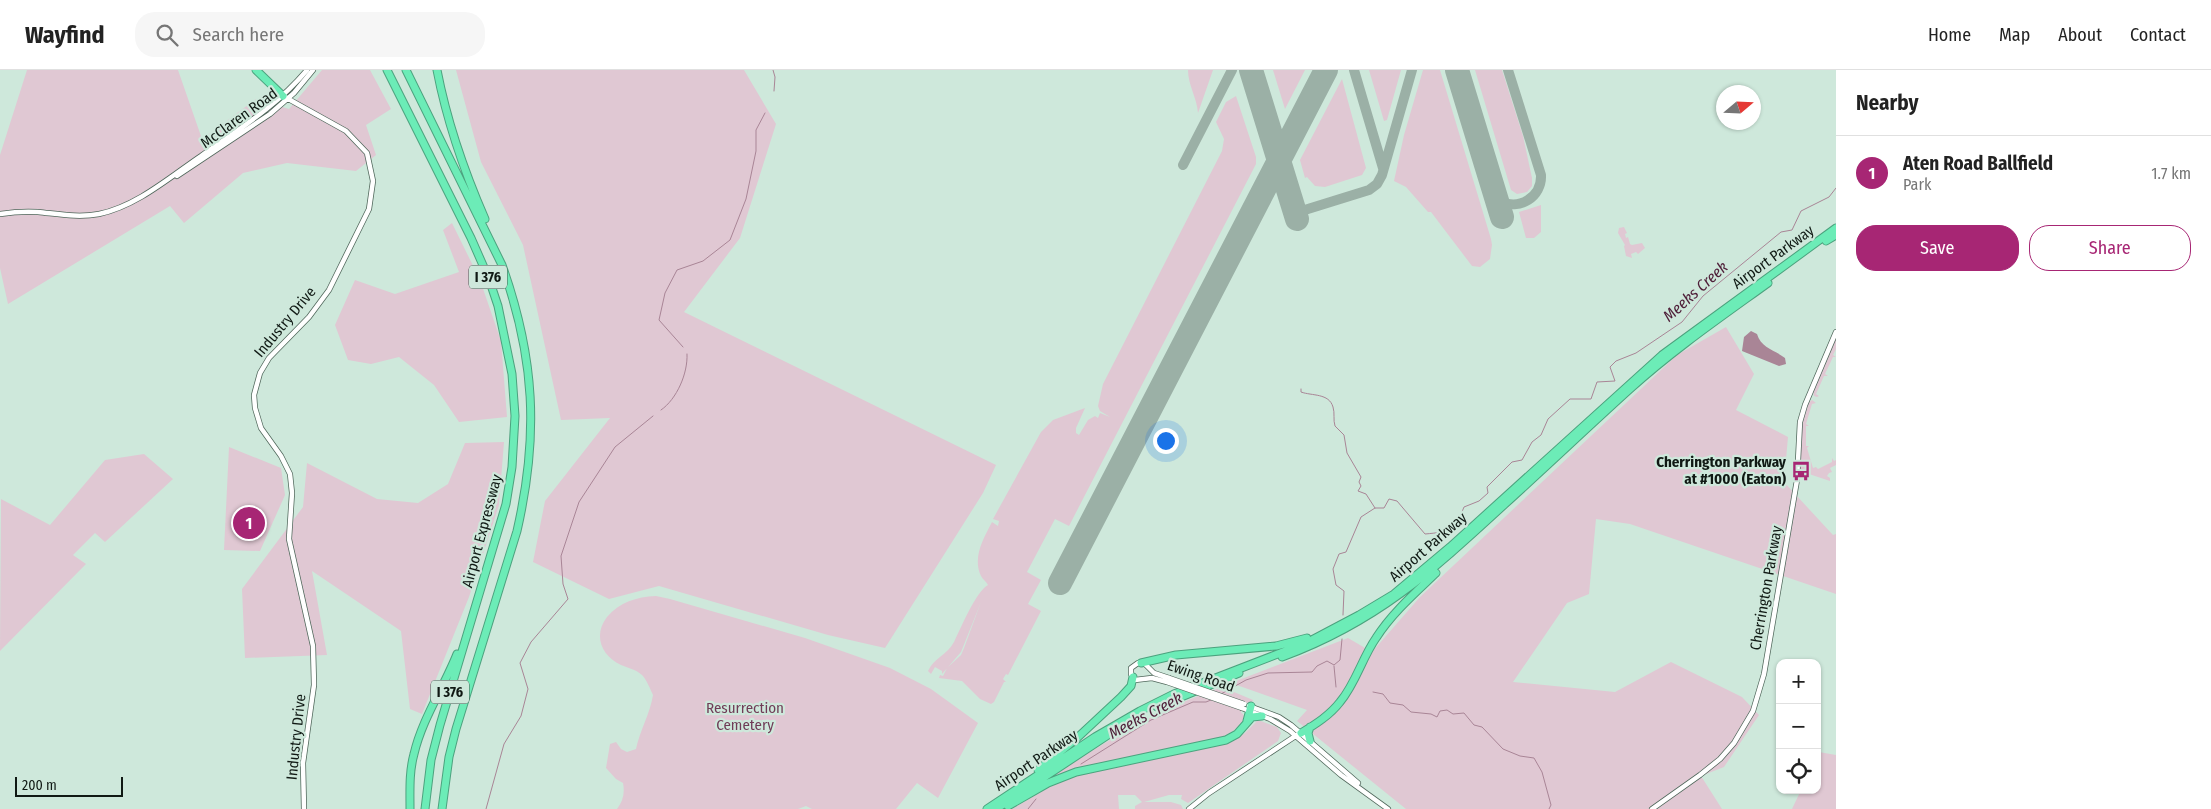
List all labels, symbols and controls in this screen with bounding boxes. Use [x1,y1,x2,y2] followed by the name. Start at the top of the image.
[135,12,485,57] search box
[25,21,105,49] text: Wayfind
[153,21,181,49] icon: search
[193,23,284,46] text: Search here
[1928,24,1971,46] text: Home
[1999,24,2030,46] text: Map
[2058,24,2102,46] text: About
[2130,24,2186,46] text: Contact
[197,84,281,152] street label: McClaren Road
[1716,85,1761,130] north arrow
[1856,90,1918,116] text: Nearby
[1903,152,2053,175] text: Aten Road Ballfield
[1869,164,1875,183] text: 1
[2151,164,2191,183] text: 1.7 km
[1903,175,1931,194] text: Park
[1729,221,1818,293] street label: Airport Parkway
[1856,225,2019,271] button: Save
[2029,225,2191,271] button: Share
[1659,257,1732,325] water label: Meeks Creek
[469,266,507,288] road number: I 376
[250,283,320,361] street label: Industry Drive
[1153,428,1179,454] your location
[1656,453,1787,488] place label: Cherrington Parkway at #1000 (Eaton)
[1790,460,1812,482] bus stop icon: Cherrington Parkway at #1000 (Eaton)
[458,472,506,589] street label: Airport Expressway
[233,504,265,542] pin: 1
[1386,508,1471,585] street label: Airport Parkway
[1746,524,1786,652] street label: Cherrington Parkway
[1165,656,1237,696] street label: Ewing Road
[1776,659,1821,794] map controls
[1776,659,1821,704] button: +
[431,680,469,704] road number: I 376
[1105,688,1185,743] water label: Meeks Creek
[283,693,309,781] street label: Industry Drive
[706,699,784,734] park label: Resurrection Cemetery
[1776,704,1821,749] button: −
[991,725,1081,794] street label: Airport Parkway
[1776,749,1821,794] button: locate
[15,774,122,797] scale bar
[22,777,57,794] text: 200 m

